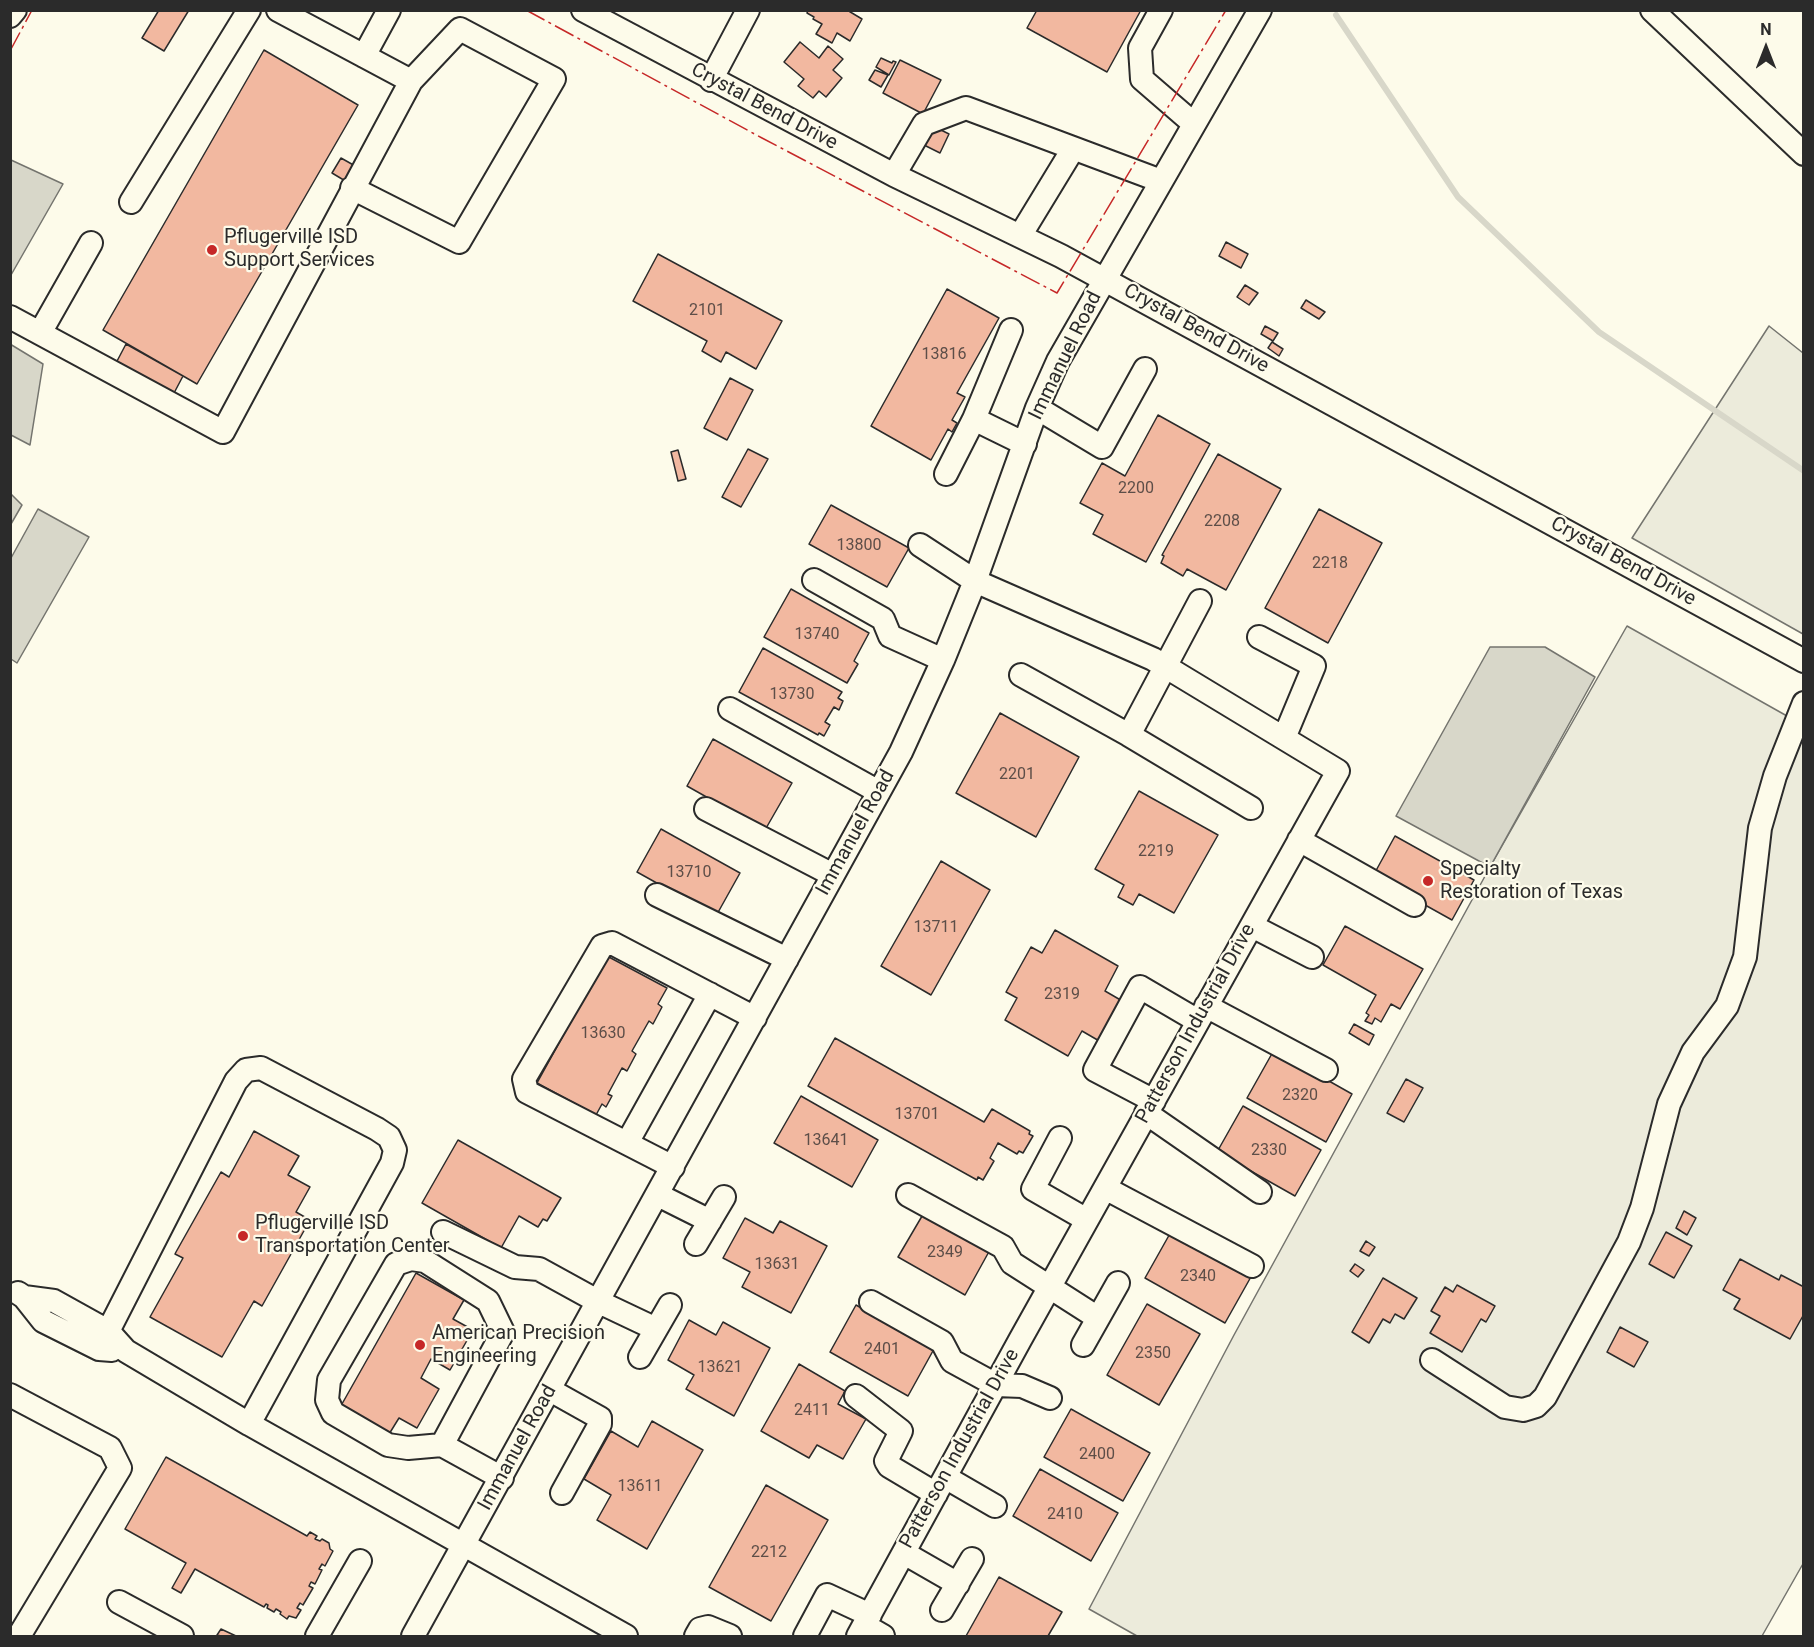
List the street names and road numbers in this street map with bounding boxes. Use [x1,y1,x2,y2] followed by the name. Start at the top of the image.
[687,58,841,156] street label: Crystal Bend Drive
[1119,279,1273,379] street label: Crystal Bend Drive
[1025,288,1107,424] street label: Immanuel Road
[1546,512,1700,612] street label: Crystal Bend Drive
[812,766,900,900] street label: Immanuel Road
[1131,920,1261,1128] street label: Patterson Industrial Drive
[895,1345,1025,1553] street label: Patterson Industrial Drive
[474,1381,562,1515] street label: Immanuel Road

